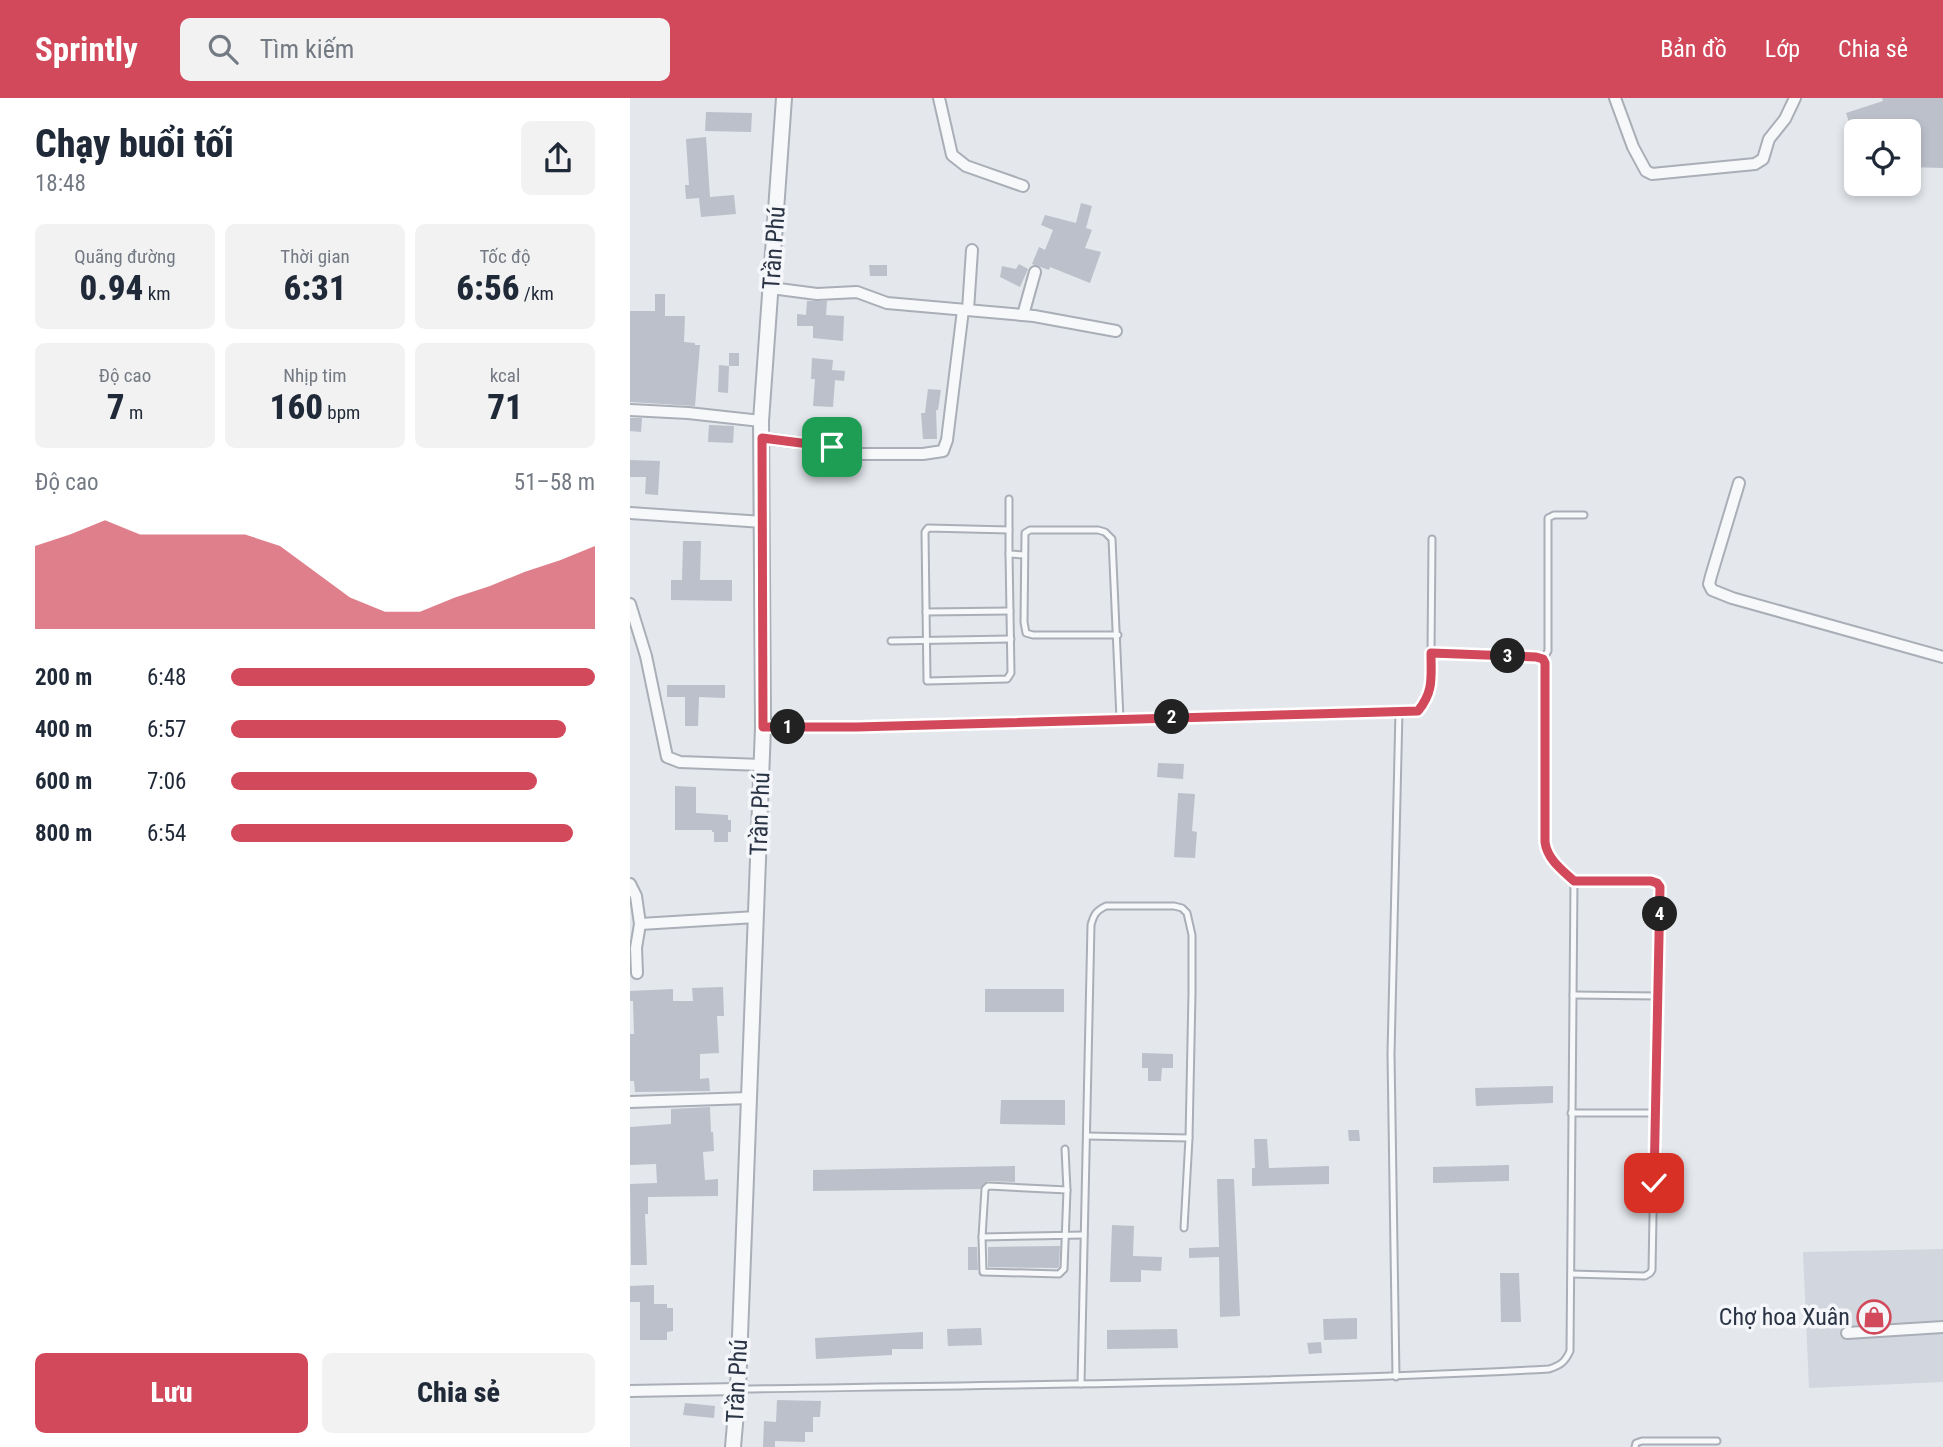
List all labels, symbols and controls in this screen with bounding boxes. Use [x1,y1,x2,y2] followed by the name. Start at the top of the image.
[180,18,670,81] search box
[35,30,138,69] text: Sprintly
[204,30,242,68] icon: search
[260,34,354,64] text: Tìm kiếm
[1660,35,1727,63] text: Bản đồ
[1765,35,1800,63] text: Lớp
[1838,35,1908,63] text: Chia sẻ
[1844,119,1921,196] map controls
[1844,119,1921,196] button: locate
[521,121,595,195] button: share
[35,122,234,166] text: Chạy buổi tối
[35,170,86,197] text: 18:48
[757,205,791,291] street label: Trần Phú
[74,245,176,268] text: Quãng đường
[280,245,350,268] text: Thời gian
[479,245,531,268] text: Tốc độ
[80,268,143,309] text: 0.94
[283,268,347,309] text: 6:31
[456,268,519,309] text: 6:56
[143,282,171,305] text: km
[519,282,554,305] text: /km
[99,364,151,387] text: Độ cao
[283,364,347,387] text: Nhịp tim
[490,364,520,387] text: kcal
[107,387,125,428] text: 7
[270,387,323,428] text: 160
[487,387,523,428] text: 71
[125,401,143,424] text: m
[323,401,360,424] text: bpm
[802,417,862,477] pin
[813,428,851,466] icon: arrive
[35,469,98,496] text: Độ cao
[514,469,595,496] text: 51–58 m
[1490,638,1526,674] pin: 3
[1503,644,1512,667] text: 3
[35,664,92,691] text: 200 m
[147,664,186,691] text: 6:48
[1154,700,1190,734] pin: 2
[1167,705,1176,728] text: 2
[770,710,806,744] pin: 1
[783,715,792,738] text: 1
[35,716,92,743] text: 400 m
[147,716,186,743] text: 6:57
[35,768,92,795] text: 600 m
[147,768,186,795] text: 7:06
[745,772,775,856] street label: Trần Phú
[35,820,92,847] text: 800 m
[147,820,186,847] text: 6:54
[1642,896,1678,932] pin: 4
[1655,902,1664,925] text: 4
[1624,1153,1684,1213] pin
[1635,1164,1673,1202] icon: check
[1855,1298,1893,1336] shop icon: Chợ hoa Xuân
[1719,1303,1850,1331] place label: Chợ hoa Xuân
[721,1339,753,1423] street label: Trần Phú
[35,1353,308,1433] button: Lưu
[322,1353,595,1433] button: Chia sẻ

